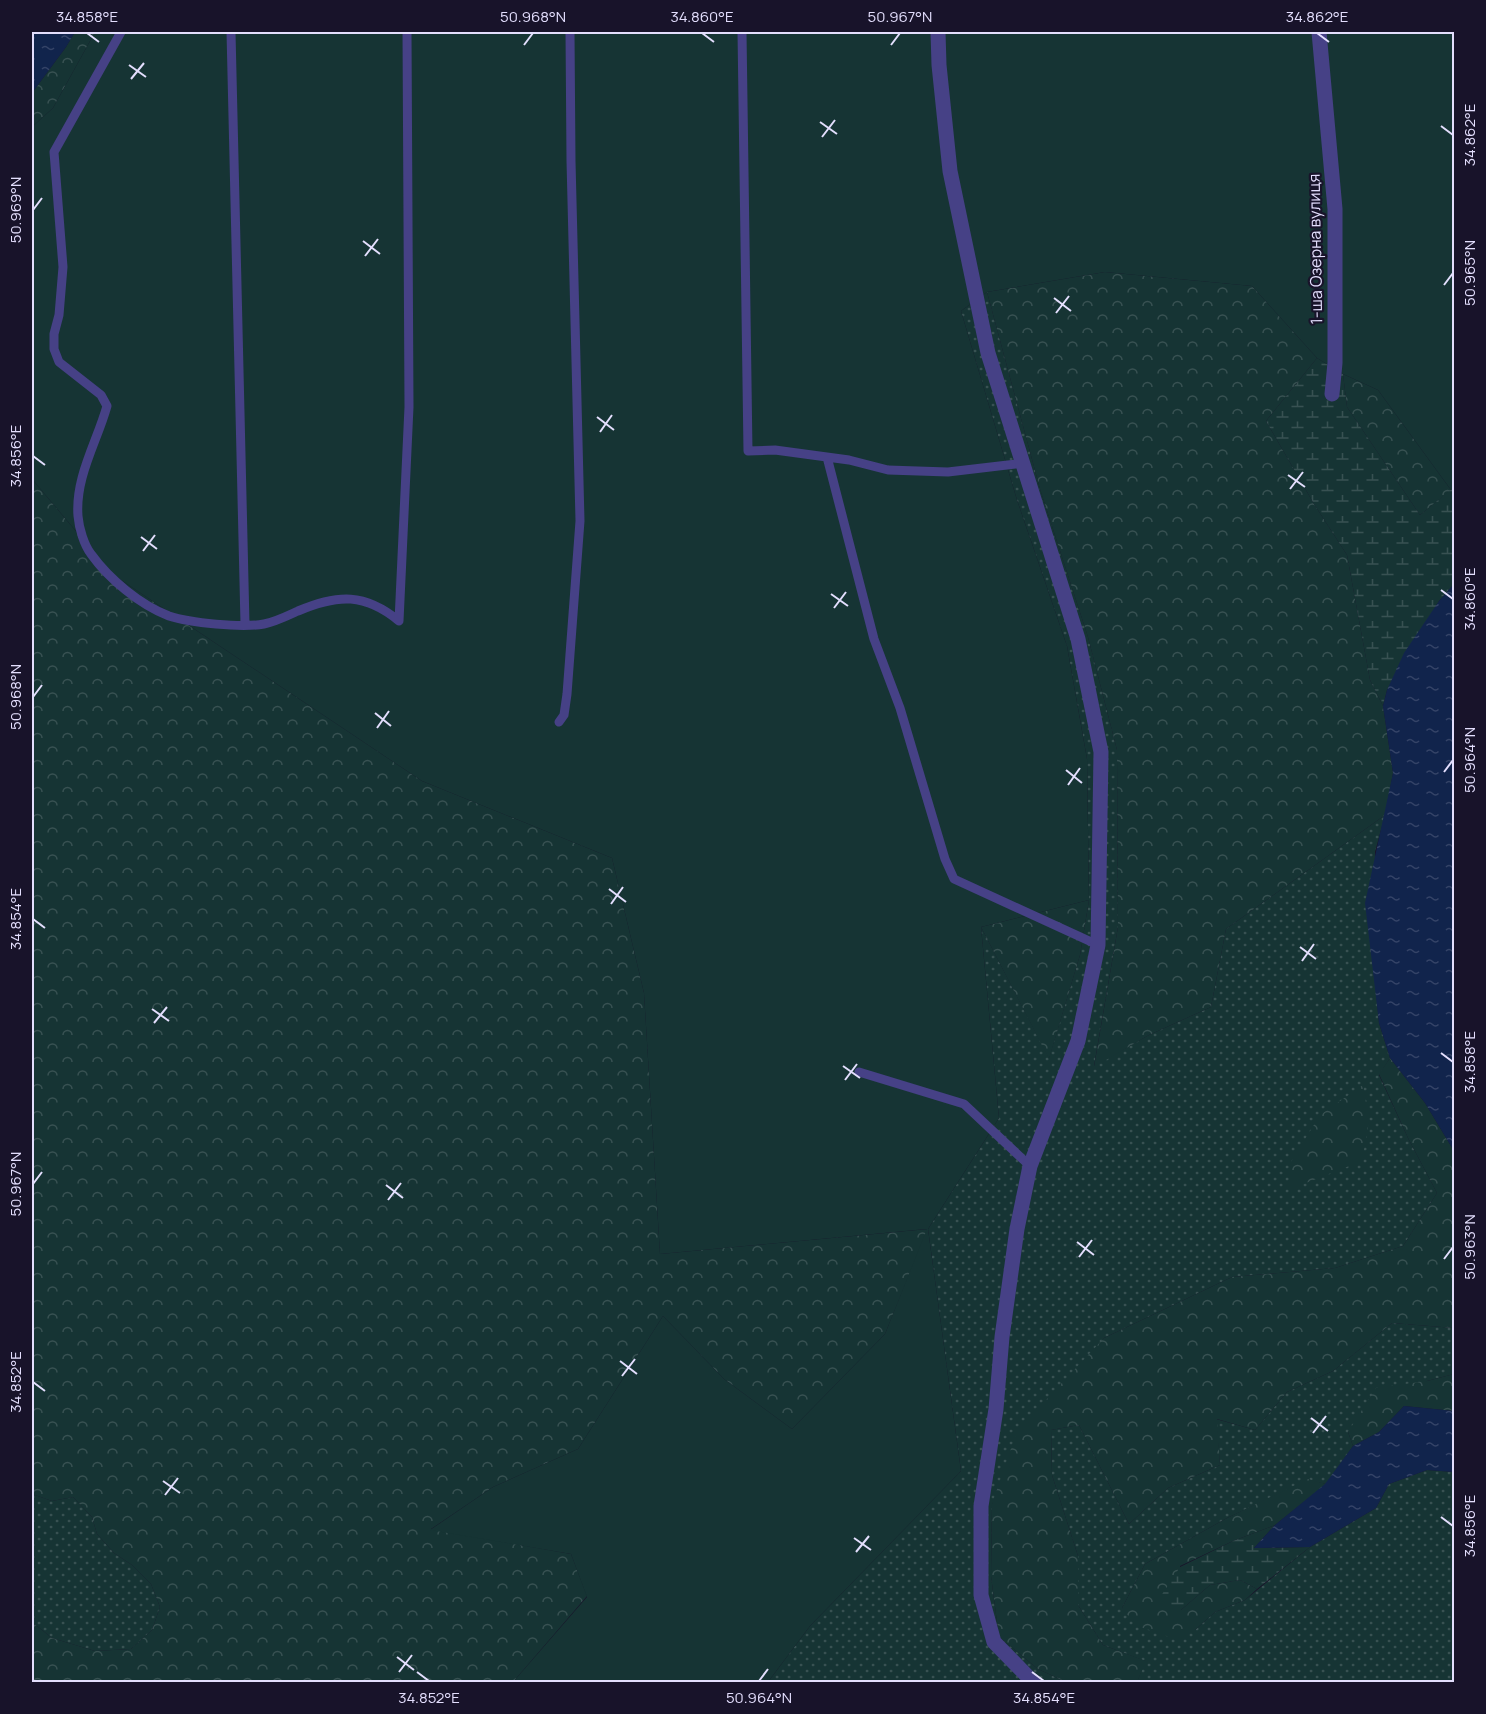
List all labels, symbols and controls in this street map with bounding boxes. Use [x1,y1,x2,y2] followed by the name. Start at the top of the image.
[56,6,118,27] text: 34.858°E
[500,6,566,27] text: 50.968°N
[670,6,734,27] text: 34.860°E
[868,6,932,27] text: 50.967°N
[1286,6,1348,27] text: 34.862°E
[1459,104,1480,166] text: 34.862°E
[1303,173,1327,325] street label: 1-ша Озерна вулиця
[5,177,26,243] text: 50.969°N
[1459,240,1480,306] text: 50.965°N
[5,425,26,487] text: 34.856°E
[1459,567,1480,631] text: 34.860°E
[5,664,26,730] text: 50.968°N
[1459,727,1480,793] text: 50.964°N
[5,888,26,950] text: 34.854°E
[1459,1031,1480,1093] text: 34.858°E
[5,1152,26,1216] text: 50.967°N
[1459,1214,1480,1280] text: 50.963°N
[5,1351,26,1413] text: 34.852°E
[1459,1495,1480,1557] text: 34.856°E
[398,1687,460,1708] text: 34.852°E
[726,1687,792,1708] text: 50.964°N
[1013,1687,1075,1708] text: 34.854°E

